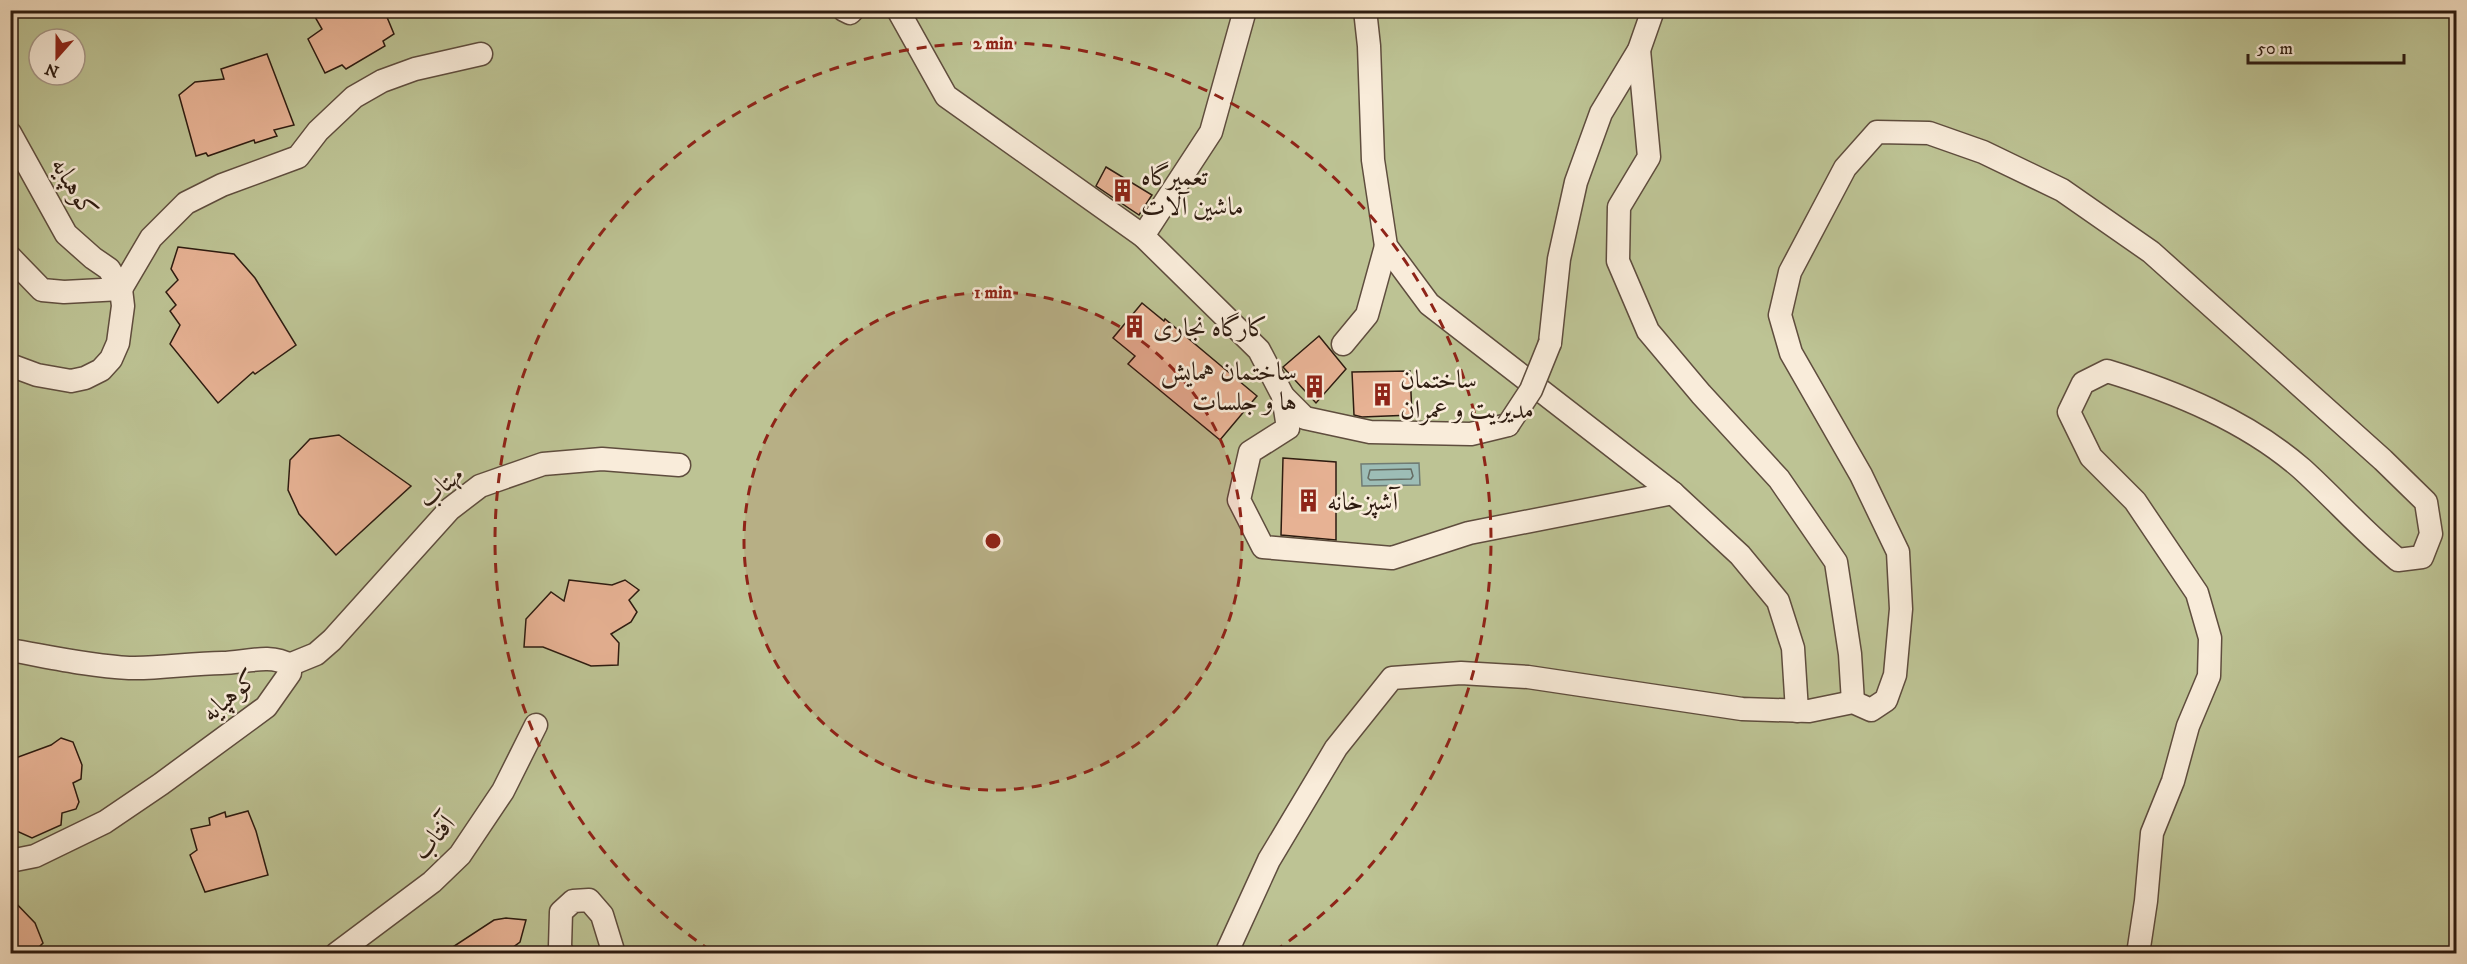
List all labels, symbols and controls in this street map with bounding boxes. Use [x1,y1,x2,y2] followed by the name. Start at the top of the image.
[27,27,87,87] north arrow
[2248,27,2404,65] scale bar
[973,33,1014,55] text: 2 min
[2257,38,2293,60] text: 50 m
[42,58,62,82] text: N
[43,151,105,224] street label: کوهپایه
[1141,161,1244,224] place label: تعمیرگاه ماشین آلات
[1110,178,1136,204] building icon: تعمیرگاه ماشین آلات
[974,282,1013,304] text: 1 min
[1153,312,1268,345] place label: کارگاه نجاری
[1122,314,1148,340] building icon: کارگاه نجاری
[1160,356,1297,419] place label: ساختمان همایش ها و جلسات
[1400,364,1534,427] place label: ساختمان مدیریت و عمران
[1302,373,1328,399] building icon: ساختمان همایش ها و جلسات
[1369,381,1395,407] building icon: ساختمان مدیریت و عمران
[411,458,471,516] street label: مهتاب
[1327,486,1401,519] place label: آشپزخانه
[1296,488,1322,514] building icon: آشپزخانه
[983,531,1003,551] centre of rings
[195,662,265,730] street label: کوهپایه
[405,807,464,868] street label: آفتاب

